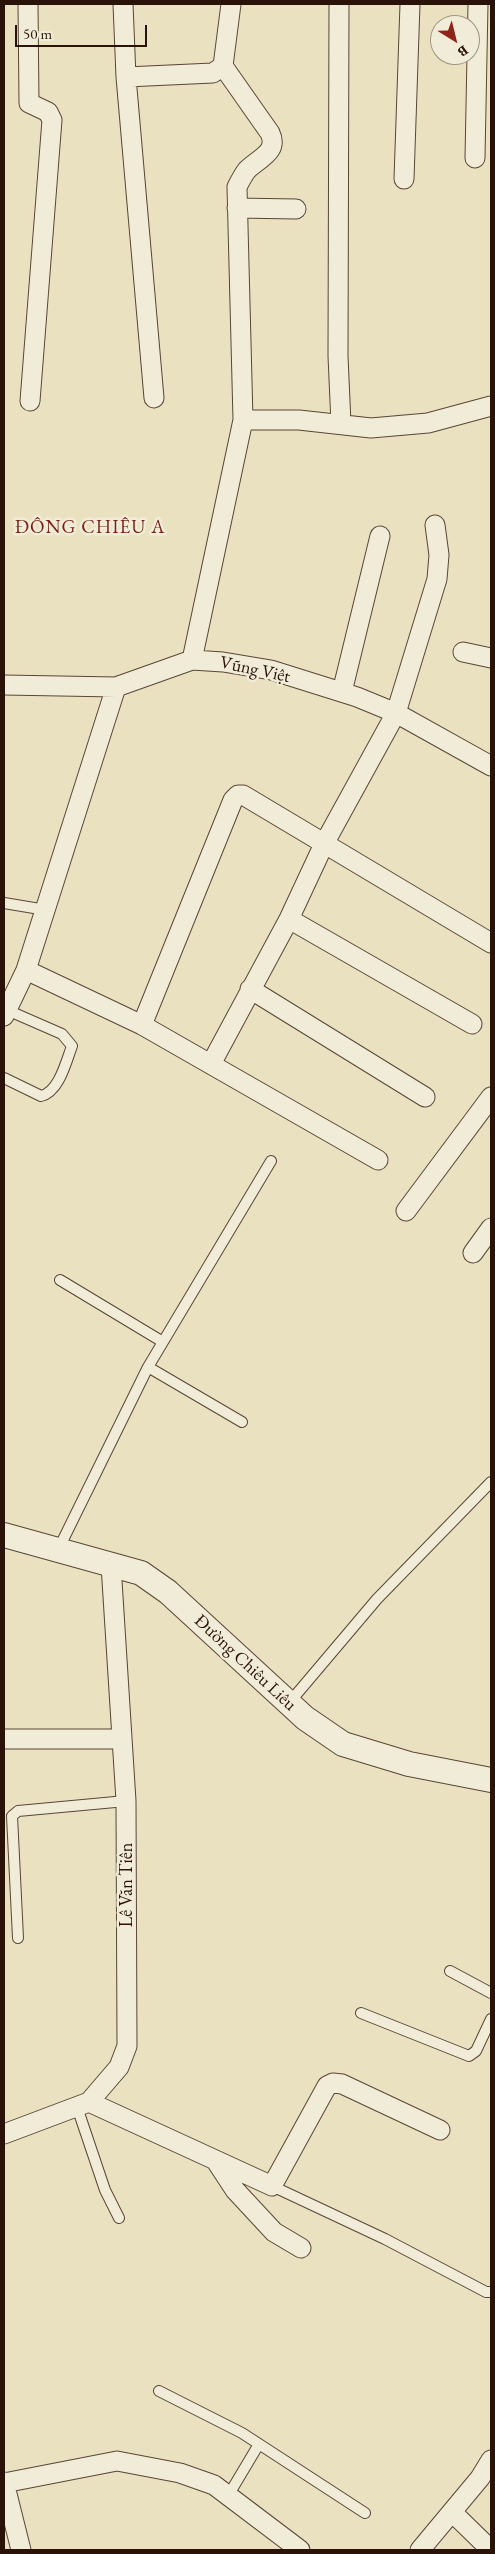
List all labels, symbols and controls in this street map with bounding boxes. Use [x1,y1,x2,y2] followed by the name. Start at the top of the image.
[18,15,150,47] scale bar
[430,15,480,65] north arrow
[23,24,52,43] text: 50 m
[454,41,472,61] text: B
[13,517,167,539] district label: ĐÔNG CHIÊU A
[218,652,292,688] street label: Vũng Việt
[189,1610,301,1716] street label: Đường Chiêu Liêu
[116,1843,138,1927] street label: Lê Văn Tiên

